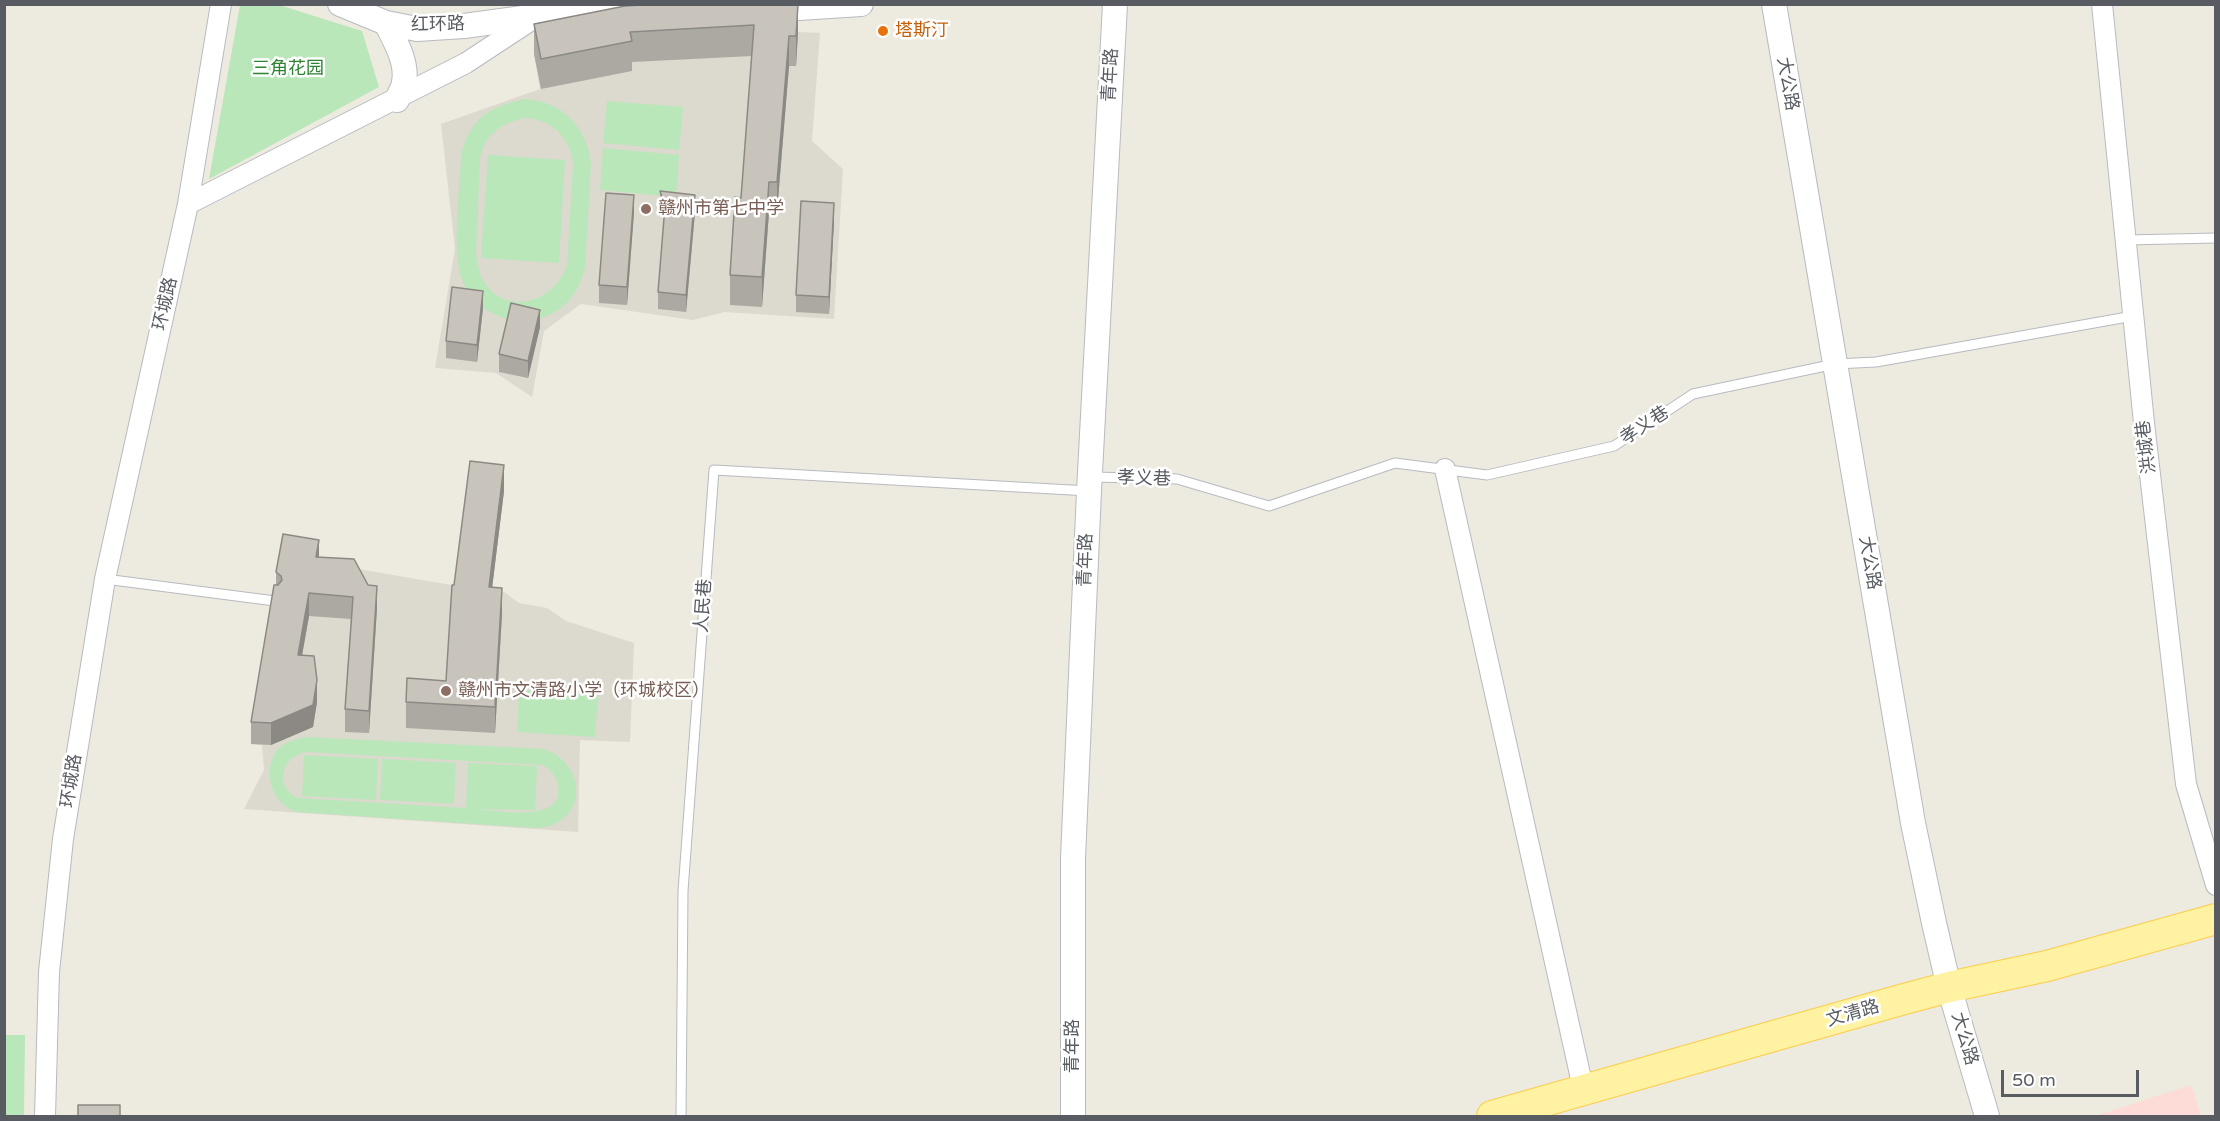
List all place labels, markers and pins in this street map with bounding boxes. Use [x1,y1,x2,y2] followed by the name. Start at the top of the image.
[895,20,949,42] place label: 塔斯汀
[876,24,890,38] marker: 塔斯汀
[658,198,784,220] place label: 赣州市第七中学
[639,202,653,216] marker: 赣州市第七中学
[458,680,710,702] place label: 赣州市文清路小学（环城校区）
[439,684,453,698] marker: 赣州市文清路小学（环城校区）

